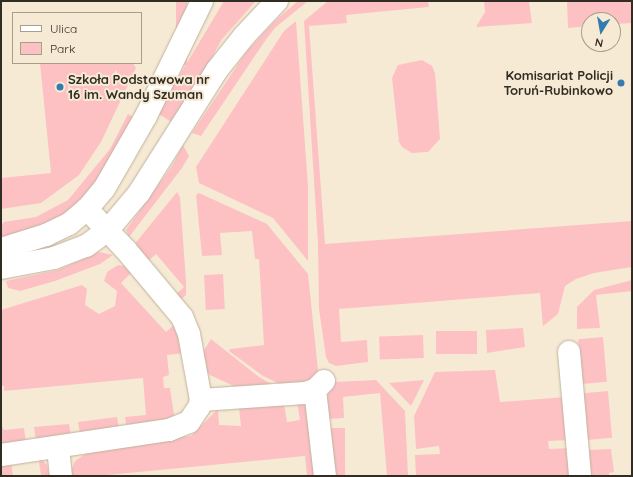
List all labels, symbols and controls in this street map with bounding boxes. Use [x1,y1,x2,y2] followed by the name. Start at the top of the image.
[12,12,142,64] legend
[581,12,621,52] north arrow
[50,21,77,36] text: Ulica
[594,35,604,50] text: N
[50,41,75,56] text: Park
[503,68,613,99] place label: Komisariat Policji Toruń-Rubinkowo
[68,72,210,103] place label: Szkoła Podstawowa nr 16 im. Wandy Szuman
[616,78,626,88] marker: Komisariat Policji Toruń-Rubinkowo
[55,82,65,92] marker: Szkoła Podstawowa nr 16 im. Wandy Szuman

